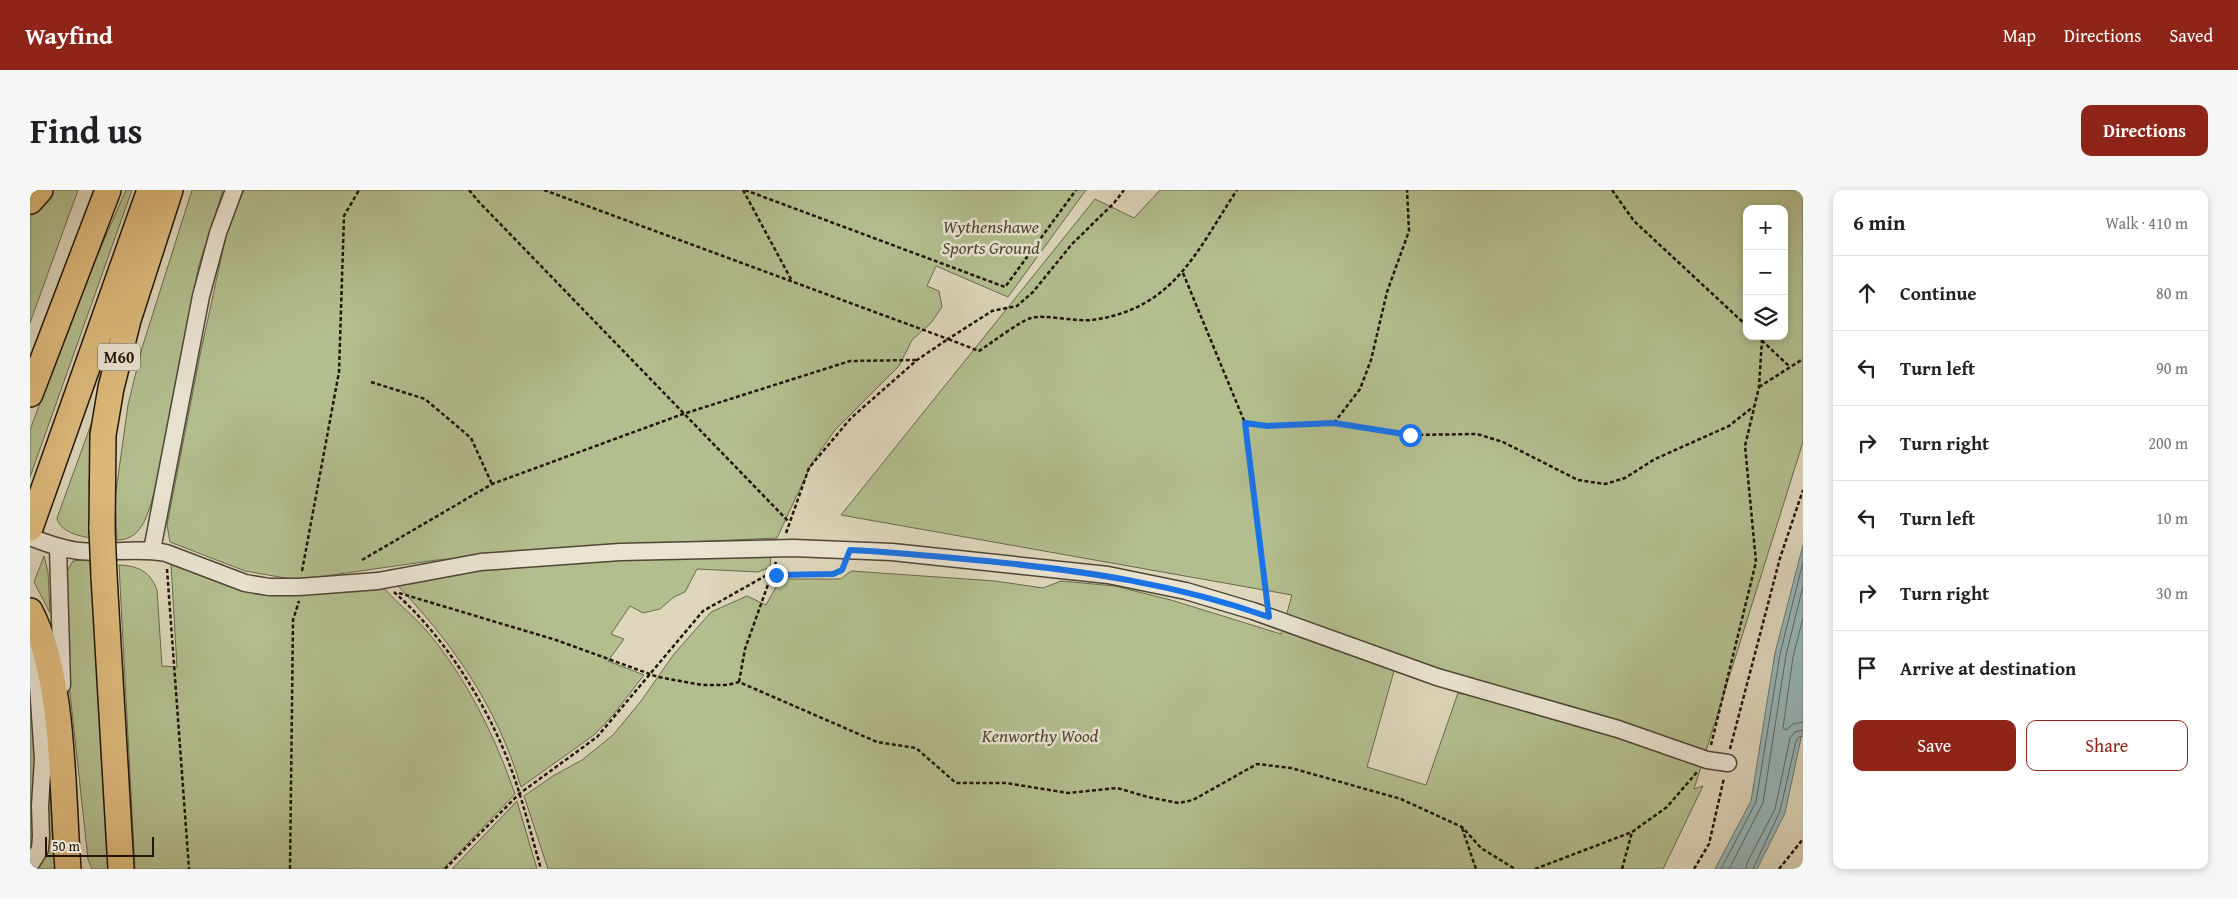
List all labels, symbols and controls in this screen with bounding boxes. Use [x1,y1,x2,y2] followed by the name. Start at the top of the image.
[25,18,113,53] text: Wayfind
[2003,22,2036,49] text: Map
[2064,22,2141,49] text: Directions
[2169,22,2213,49] text: Saved
[30,105,143,156] text: Find us
[2081,105,2208,156] button: Directions
[1743,205,1788,340] map controls
[1743,205,1788,250] button: +
[1853,207,1905,238] text: 6 min
[2105,211,2188,235] text: Walk · 410 m
[942,213,1040,261] park label: Wythenshawe Sports Ground
[1743,250,1788,295] button: −
[1853,279,1881,307] icon: ahead
[1900,279,1977,307] text: Continue
[2156,281,2188,305] text: 80 m
[1743,295,1788,340] button: layers
[98,344,140,370] road number: M60
[1853,354,1881,382] icon: left
[1900,354,1975,382] text: Turn left
[2156,356,2188,380] text: 90 m
[1399,424,1422,447] route start
[1853,429,1881,457] icon: right
[1900,429,1989,457] text: Turn right
[2148,431,2188,455] text: 200 m
[1853,504,1881,532] icon: left
[1900,504,1975,532] text: Turn left
[2156,506,2188,530] text: 10 m
[765,564,788,587] route end
[1853,579,1881,607] icon: right
[1900,579,1989,607] text: Turn right
[2156,581,2188,605] text: 30 m
[1853,654,1881,682] icon: arrive
[1900,654,2076,682] text: Arrive at destination
[1853,720,2016,771] button: Save
[2026,720,2188,771] button: Share
[981,722,1099,749] park label: Kenworthy Wood
[45,834,154,857] scale bar
[52,836,80,856] text: 50 m

